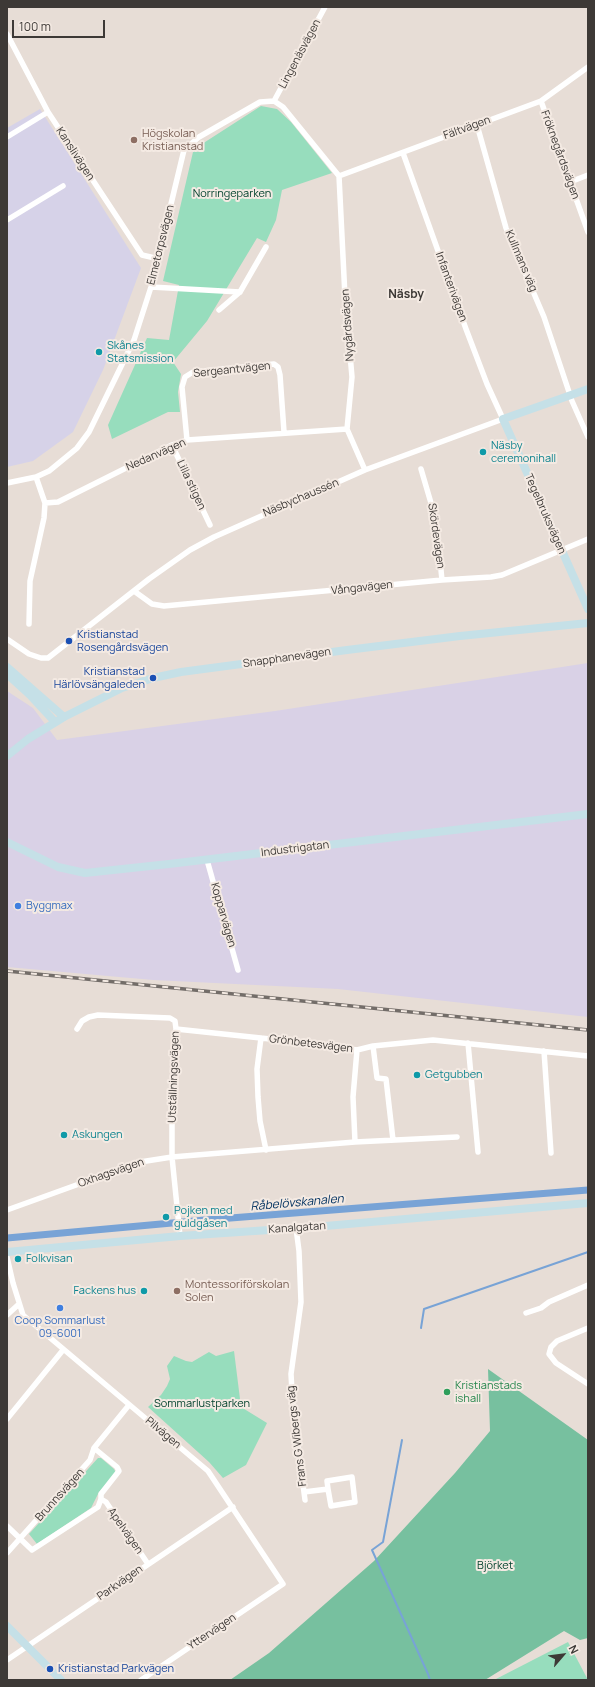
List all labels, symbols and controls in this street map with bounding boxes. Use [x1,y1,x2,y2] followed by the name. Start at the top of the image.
[14,12,107,38] scale bar
[276,17,324,91] street label: Lingenäsvägen
[19,18,51,35] text: 100 m
[538,109,582,201] street label: Fröknegårdsvägen
[442,113,492,143] street label: Fältvägen
[53,125,97,183] street label: Kanslivägen
[142,127,203,153] place label: Högskolan Kristianstad
[129,135,139,145] marker: Högskolan Kristianstad
[193,187,271,201] park label: Norringeparken
[145,204,177,286] street label: Elmetorpsvägen
[502,228,540,294] street label: Kullmans väg
[432,250,470,324] street label: Infanterivägen
[339,288,357,362] street label: Nygårdsvägen
[388,288,424,302] district label: Näsby
[107,339,174,365] place label: Skånes Statsmission
[94,347,104,357] marker: Skånes Statsmission
[193,359,271,381] street label: Sergeantvägen
[124,436,188,474] street label: Nedanvägen
[491,439,556,465] place label: Näsby ceremonihall
[478,447,488,457] marker: Näsby ceremonihall
[174,458,208,512] street label: Lilla stigen
[521,472,569,556] street label: Tegelbruksvägen
[261,476,341,520] street label: Näsbychaussén
[425,502,447,570] street label: Skördevägen
[331,578,393,598] street label: Vångavägen
[77,628,168,654] place label: Kristianstad Rosengårdsvägen
[64,636,74,646] marker: Kristianstad Rosengårdsvägen
[242,645,332,671] street label: Snapphanevägen
[54,665,145,691] place label: Kristianstad Härlövsängaleden
[148,673,158,683] marker: Kristianstad Härlövsängaleden
[260,838,330,860] street label: Industrigatan
[208,881,238,949] street label: Kopparvägen
[26,899,73,913] place label: Byggmax
[13,901,23,911] marker: Byggmax
[166,1031,182,1123] street label: Utställningsvägen
[268,1032,354,1056] street label: Grönbetesvägen
[425,1068,482,1082] place label: Getgubben
[412,1070,422,1080] marker: Getgubben
[72,1128,123,1142] place label: Askungen
[59,1130,69,1140] marker: Askungen
[76,1156,146,1190] street label: Oxhagsvägen
[250,1192,344,1214] water label: Råbelövskanalen
[174,1204,232,1230] place label: Pojken med guldgåsen
[161,1212,171,1222] marker: Pojken med guldgåsen
[268,1219,326,1237] street label: Kanalgatan
[26,1252,72,1266] place label: Folkvisan
[13,1254,23,1264] marker: Folkvisan
[185,1278,289,1304] place label: Montessoriförskolan Solen
[74,1284,136,1298] place label: Fackens hus
[139,1286,149,1296] marker: Fackens hus
[172,1286,182,1296] marker: Montessoriförskolan Solen
[55,1303,65,1313] marker: Coop Sommarlust 09-6001
[15,1314,105,1340] place label: Coop Sommarlust 09-6001
[455,1379,522,1405] place label: Kristianstads ishall
[284,1385,310,1487] street label: Frans G Wibergs väg
[442,1387,452,1397] marker: Kristianstads ishall
[154,1397,250,1411] park label: Sommarlustparken
[142,1414,184,1452] street label: Pilvägen
[33,1466,87,1524] street label: Brunnsvägen
[104,1505,146,1557] street label: Apelvägen
[477,1559,513,1573] park label: Björket
[95,1563,145,1603] street label: Parkvägen
[185,1611,239,1653] street label: Yttervägen
[543,1635,583,1675] north arrow
[566,1642,583,1656] text: N
[58,1662,174,1676] place label: Kristianstad Parkvägen
[45,1664,55,1674] marker: Kristianstad Parkvägen

